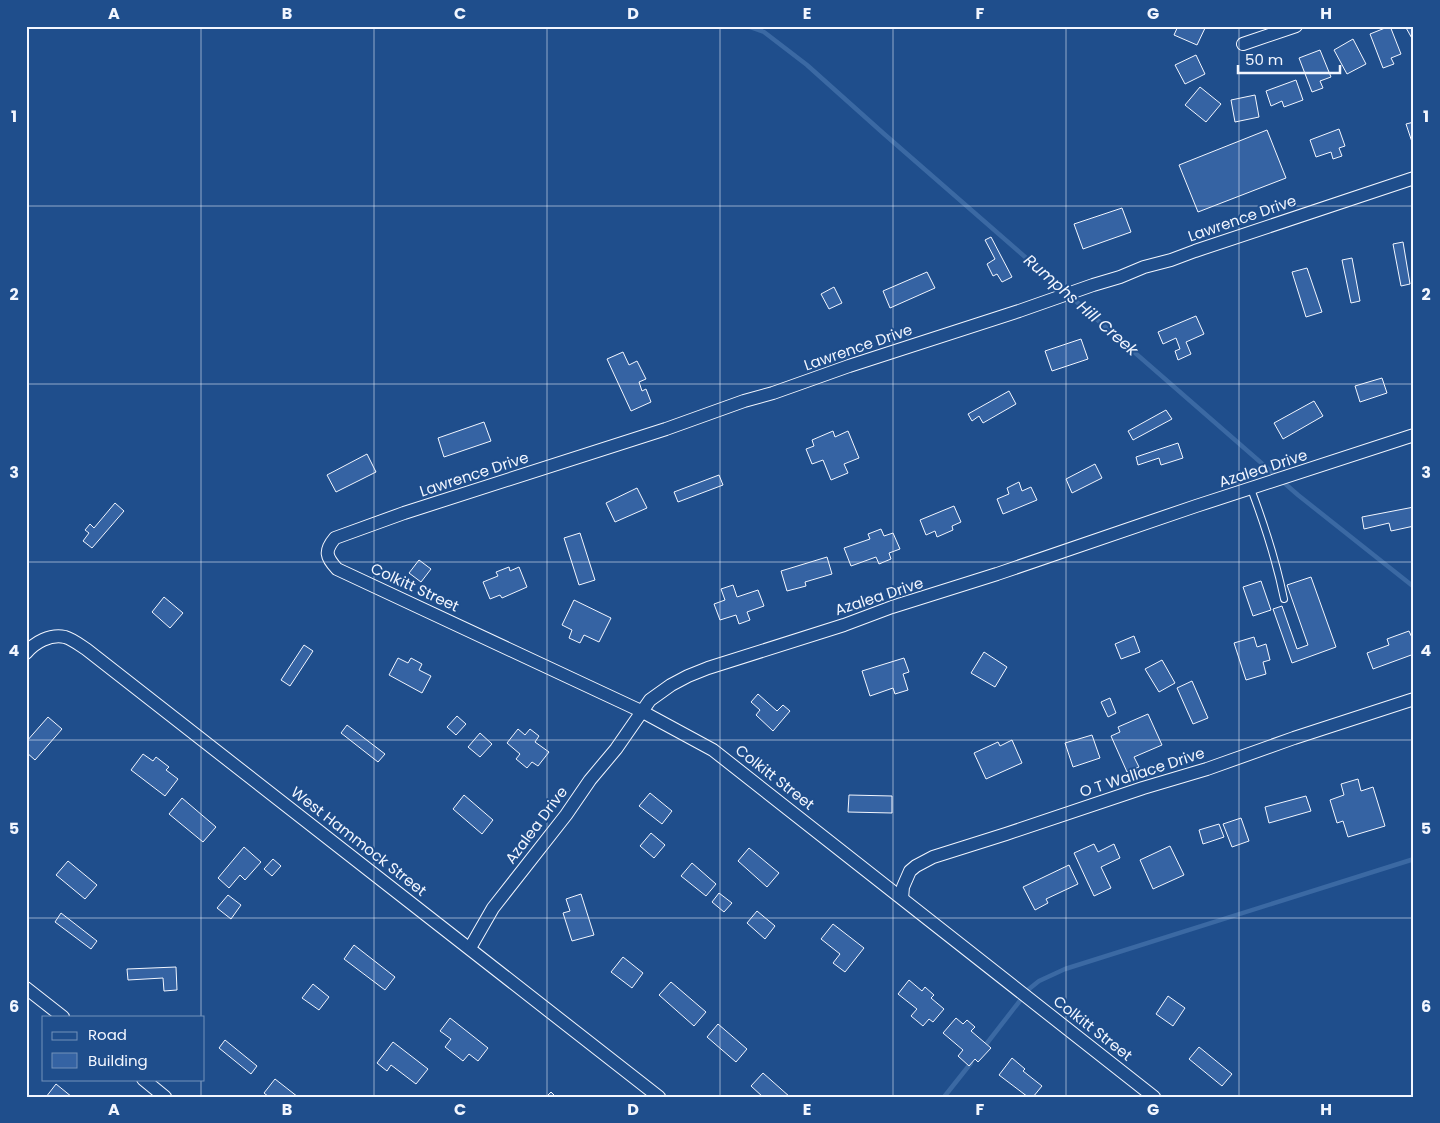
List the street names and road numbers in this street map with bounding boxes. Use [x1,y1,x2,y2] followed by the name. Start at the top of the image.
[1185,190,1299,246] street label: Lawrence Drive
[801,319,915,375] street label: Lawrence Drive
[1216,444,1310,492] street label: Azalea Drive
[417,446,531,502] street label: Lawrence Drive
[367,557,463,617] street label: Colkitt Street
[832,572,926,620] street label: Azalea Drive
[731,739,819,815] street label: Colkitt Street
[1077,742,1207,802] street label: O T Wallace Drive
[287,781,431,901] street label: West Hammock Street
[500,782,572,868] street label: Azalea Drive
[1049,990,1137,1066] street label: Colkitt Street

